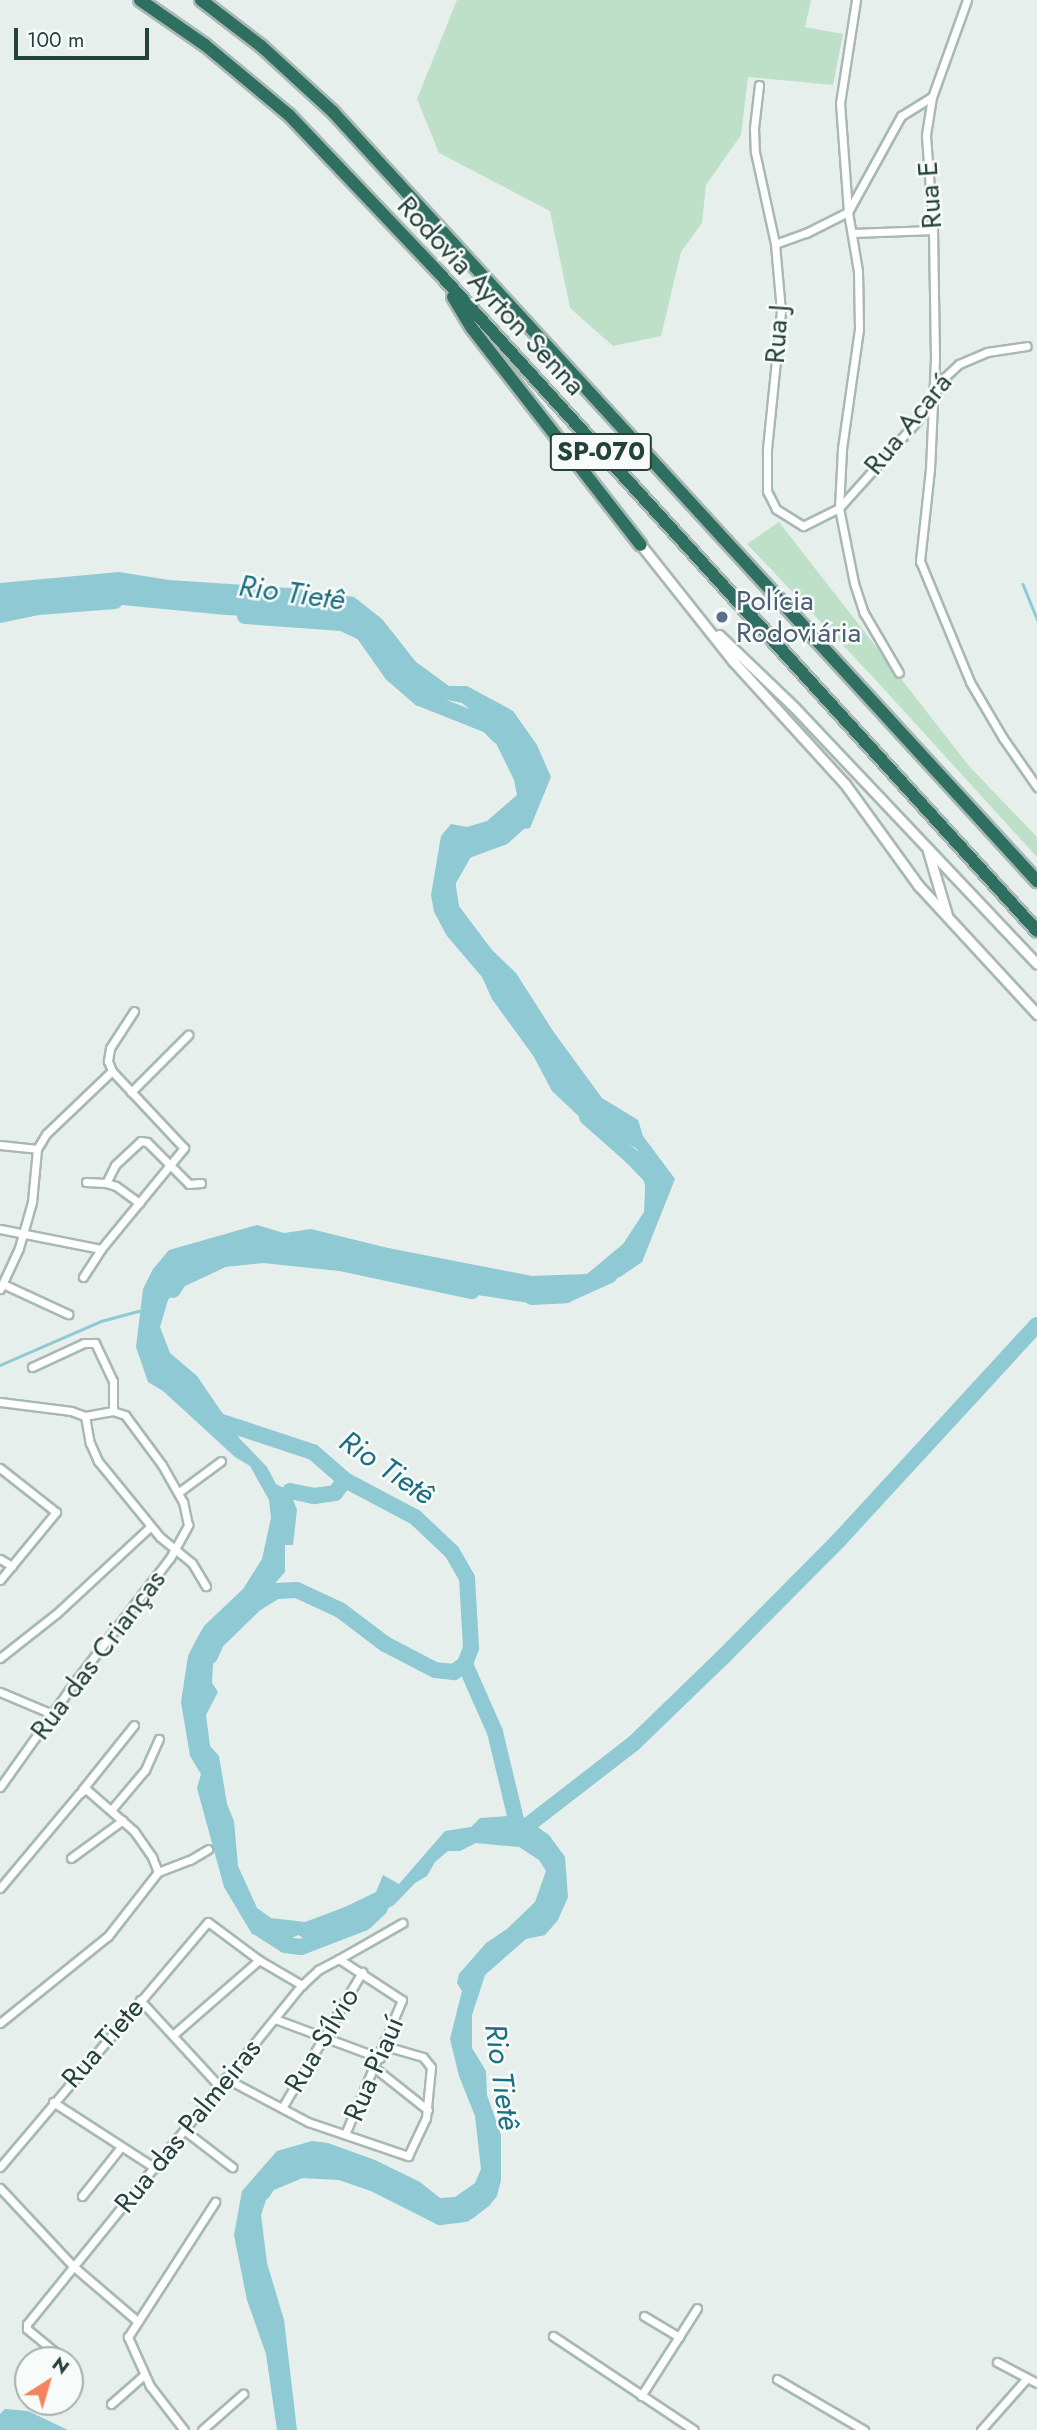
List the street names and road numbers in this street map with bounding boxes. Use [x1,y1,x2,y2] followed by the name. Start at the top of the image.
[911,160,949,230] street label: Rua E
[390,189,592,403] street label: Rodovia Ayrton Senna
[758,303,796,365] street label: Rua J
[857,367,959,481] street label: Rua Acará
[548,430,654,474] road number: SP-070
[23,1564,173,1746] street label: Rua das Crianças
[278,1982,366,2098] street label: Rua Sílvio
[55,1991,151,2095] street label: Rua Tiete
[337,2012,411,2126] street label: Rua Piauí
[108,2032,268,2220] street label: Rua das Palmeiras

